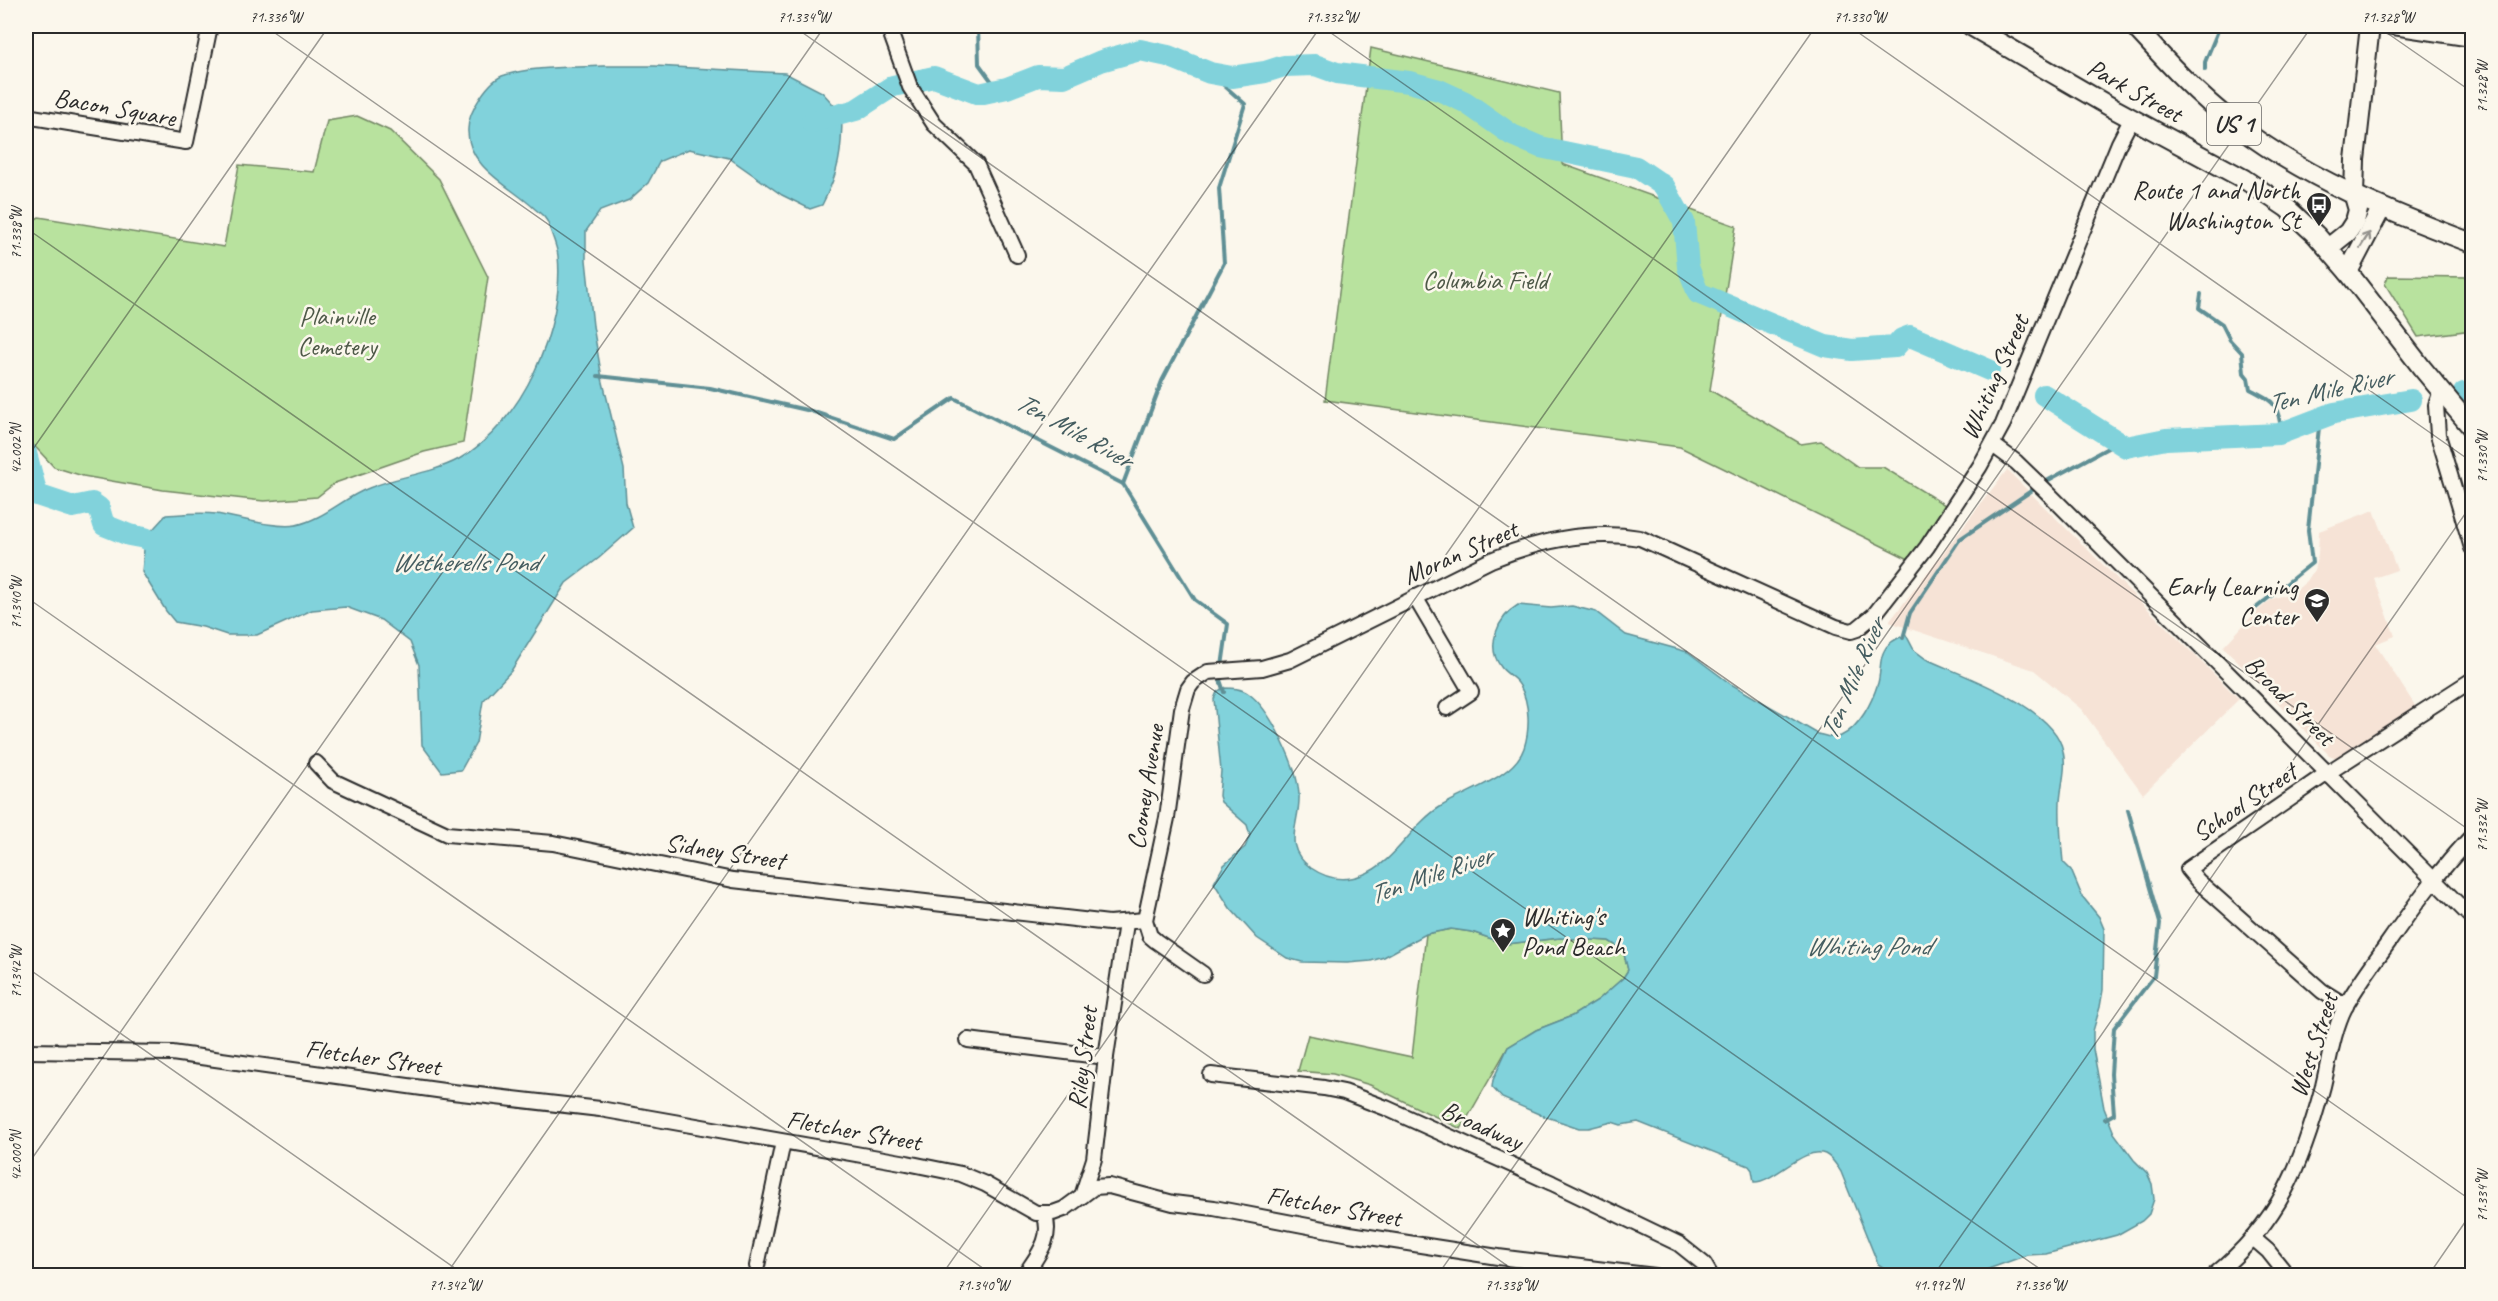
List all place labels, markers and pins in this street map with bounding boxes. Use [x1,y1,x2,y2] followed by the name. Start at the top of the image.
[2132,174,2302,237] place label: Route 1 and North Washington St
[2304,190,2334,228] bus stop icon: Route 1 and North Washington St
[2167,570,2301,633] place label: Early Learning Center
[2302,586,2332,624] school or university icon: Early Learning Center
[1522,900,1627,963] place label: Whiting's Pond Beach
[1488,916,1518,954] place icon: Whiting's Pond Beach

